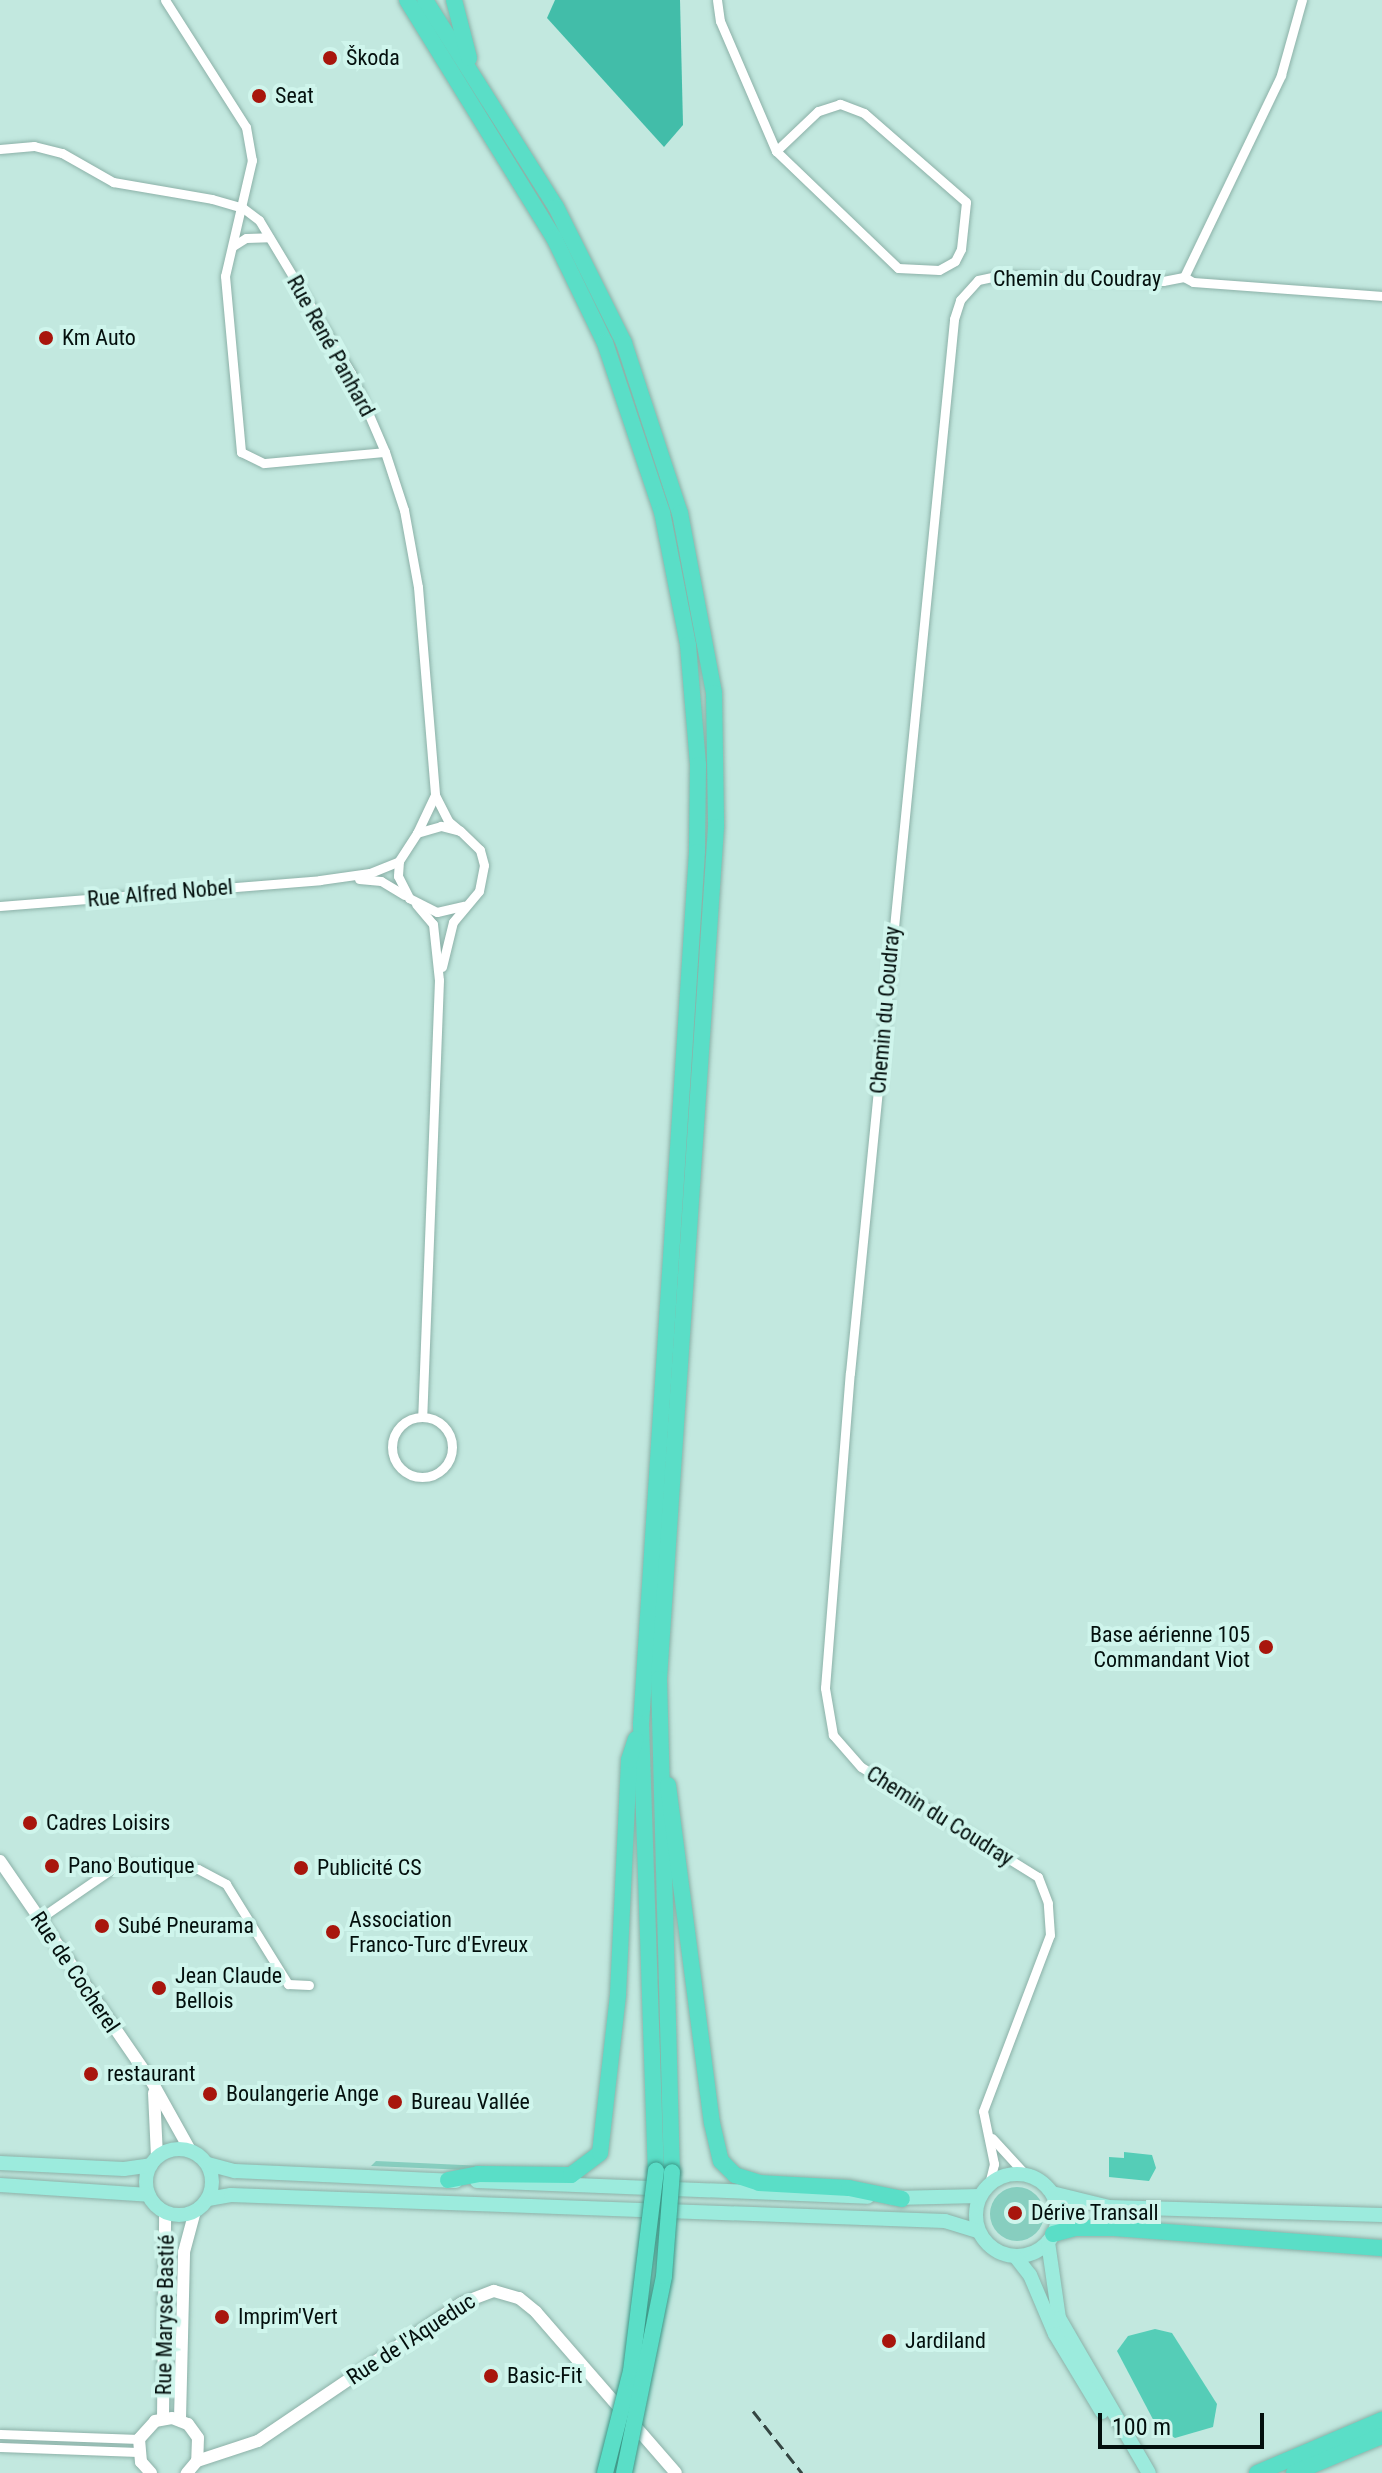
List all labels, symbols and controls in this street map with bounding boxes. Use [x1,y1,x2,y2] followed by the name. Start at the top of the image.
[346,45,400,71] place label: Škoda
[321,49,339,67] marker: Škoda
[275,83,314,109] place label: Seat
[250,87,268,105] marker: Seat
[993,266,1161,292] street label: Chemin du Coudray
[281,271,381,421] street label: Rue René Panhard
[62,325,136,351] place label: Km Auto
[37,329,55,347] marker: Km Auto
[86,873,234,913] street label: Rue Alfred Nobel
[865,925,905,1095] street label: Chemin du Coudray
[1090,1621,1250,1672] place label: Base aérienne 105 Commandant Viot
[1257,1638,1275,1656] marker: Base aérienne 105 Commandant Viot
[862,1760,1018,1872] street label: Chemin du Coudray
[46,1810,170,1836] place label: Cadres Loisirs
[21,1814,39,1832] marker: Cadres Loisirs
[68,1853,195,1879] place label: Pano Boutique
[317,1855,422,1881] place label: Publicité CS
[43,1857,61,1875] marker: Pano Boutique
[292,1859,310,1877] marker: Publicité CS
[25,1906,125,2038] street label: Rue de Cocherel
[349,1906,528,1958] place label: Association Franco-Turc d'Evreux
[118,1913,254,1939] place label: Subé Pneurama
[93,1917,111,1935] marker: Subé Pneurama
[324,1923,342,1941] marker: Association Franco-Turc d'Evreux
[175,1962,282,2014] place label: Jean Claude Bellois
[150,1979,168,1997] marker: Jean Claude Bellois
[107,2061,196,2087] place label: restaurant
[82,2065,100,2083] marker: restaurant
[226,2081,379,2107] place label: Boulangerie Ange
[201,2085,219,2103] marker: Boulangerie Ange
[411,2089,530,2115] place label: Bureau Vallée
[386,2093,404,2111] marker: Bureau Vallée
[1031,2200,1159,2226] place label: Dérive Transall
[1006,2204,1024,2222] marker: Dérive Transall
[150,2234,180,2396] street label: Rue Maryse Bastié
[342,2288,480,2390] street label: Rue de l'Aqueduc
[238,2304,338,2330] place label: Imprim'Vert
[213,2308,231,2326] marker: Imprim'Vert
[905,2328,986,2354] place label: Jardiland
[880,2332,898,2350] marker: Jardiland
[507,2363,582,2389] place label: Basic-Fit
[482,2367,500,2385] marker: Basic-Fit
[1102,2397,1268,2447] scale bar
[1112,2413,1171,2441] text: 100 m

